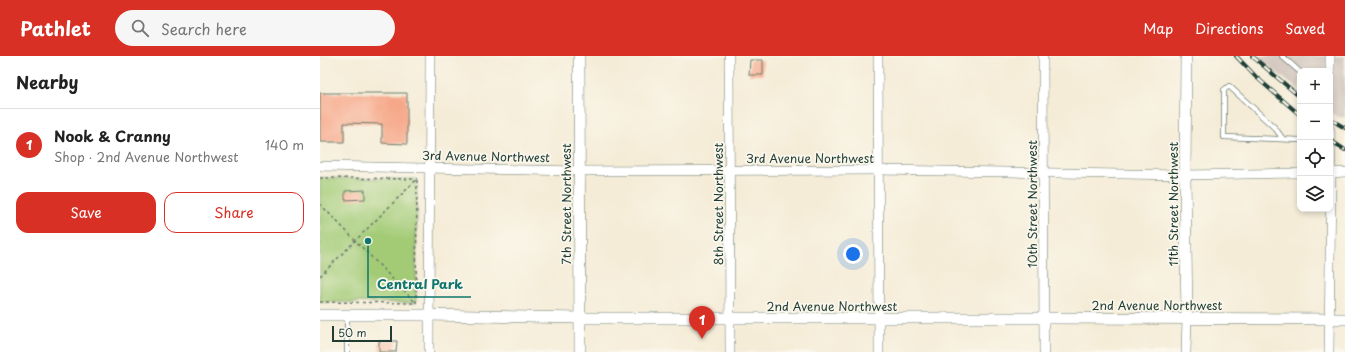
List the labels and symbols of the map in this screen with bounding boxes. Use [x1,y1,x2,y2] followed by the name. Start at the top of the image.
[1023,140,1041,268] street label: 10th Street Northwest
[1164,141,1182,266] street label: 11th Street Northwest
[557,143,575,265] street label: 7th Street Northwest
[709,143,727,265] street label: 8th Street Northwest
[422,146,550,166] street label: 3rd Avenue Northwest
[746,149,874,167] street label: 3rd Avenue Northwest
[843,244,863,264] your location
[368,272,471,297] callout: Central Park
[377,274,463,293] text: Central Park
[1092,296,1223,314] street label: 2nd Avenue Northwest
[767,297,898,315] street label: 2nd Avenue Northwest
[689,306,715,339] pin: 1
[332,324,392,343] scale bar

